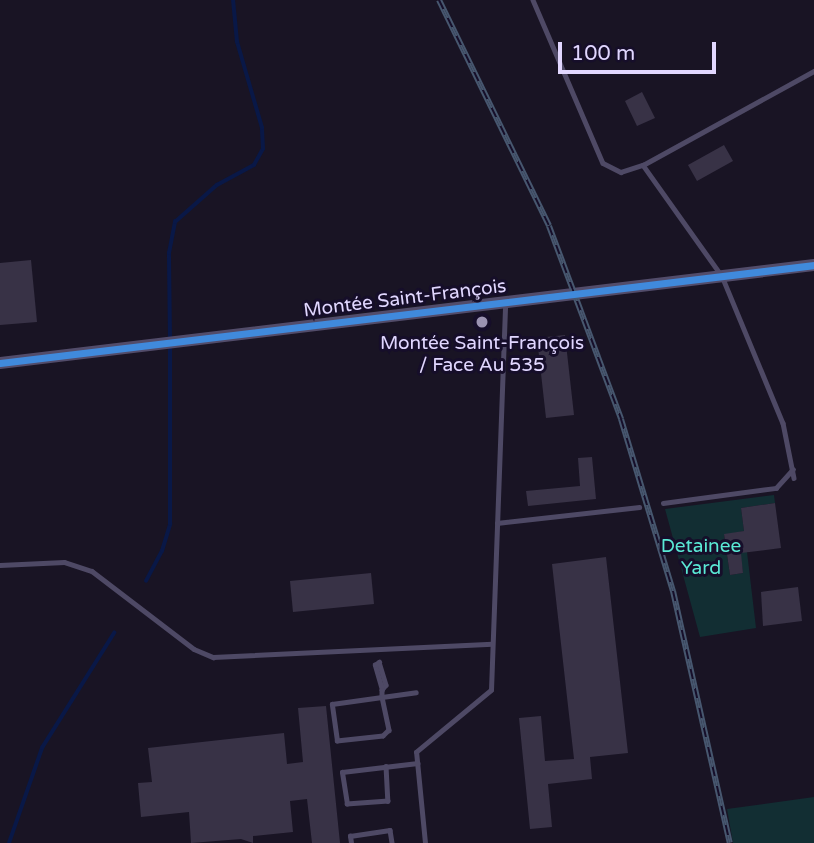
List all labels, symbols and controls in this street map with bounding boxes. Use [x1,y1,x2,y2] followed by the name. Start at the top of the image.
[562,28,720,72] scale bar
[571,41,635,66] text: 100 m
[302,275,508,323] street label: Montée Saint-François
[474,314,490,330] marker: Montée Saint-François / Face Au 535
[380,333,584,377] place label: Montée Saint-François / Face Au 535
[661,536,741,580] park label: Detainee Yard

